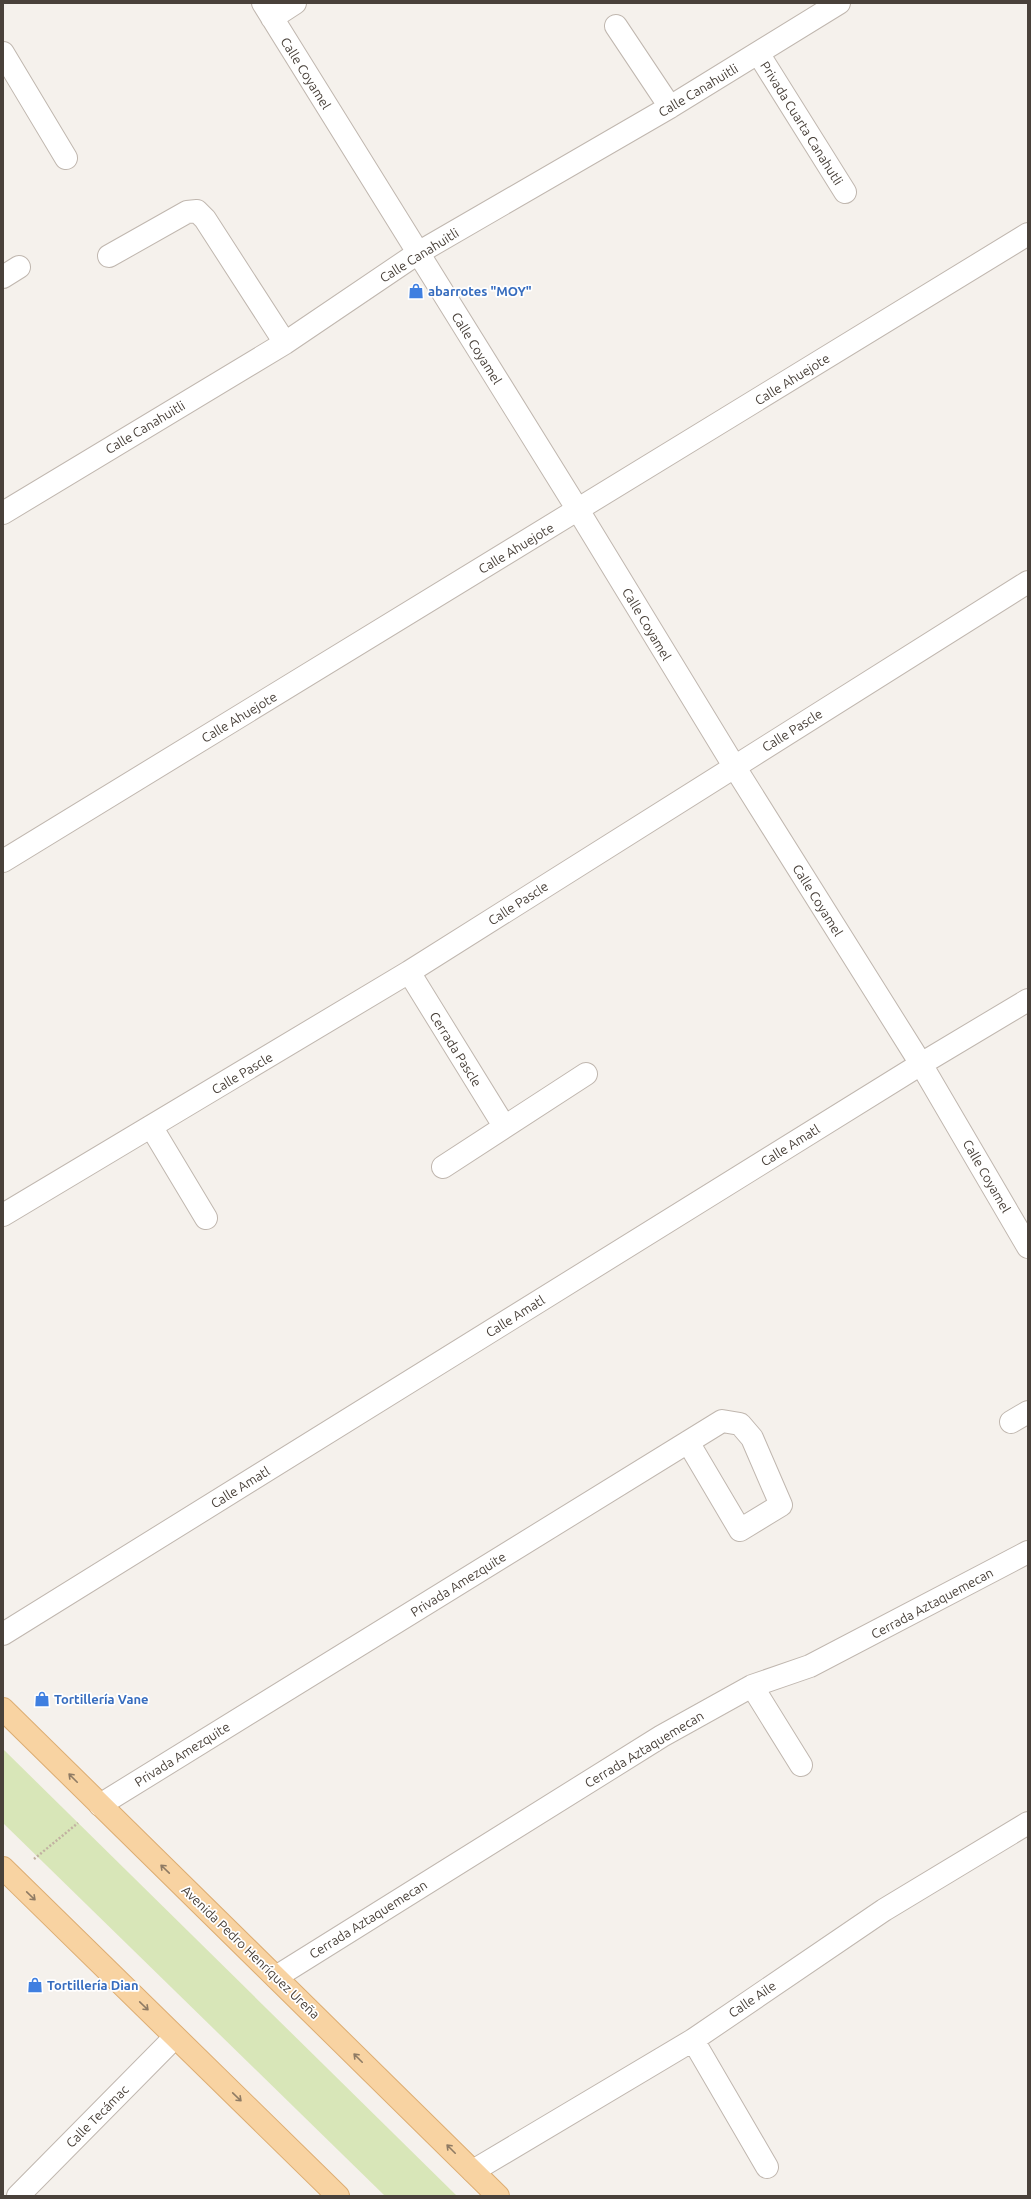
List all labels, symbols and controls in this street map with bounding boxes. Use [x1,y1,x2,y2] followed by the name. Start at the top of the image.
[278,35,334,112] street label: Calle Coyamel
[758,59,846,187] street label: Privada Cuarta Canahutli
[656,61,740,119] street label: Calle Canahuitli
[377,225,461,285] street label: Calle Canahuitli
[407,282,425,300] shop icon: abarrotes "MOY"
[428,284,532,298] place label: abarrotes "MOY"
[449,310,505,387] street label: Calle Coyamel
[752,351,832,407] street label: Calle Ahuejote
[103,398,187,456] street label: Calle Canahuitli
[476,520,556,576] street label: Calle Ahuejote
[620,585,674,663] street label: Calle Coyamel
[199,689,279,745] street label: Calle Ahuejote
[759,706,825,754] street label: Calle Pascle
[790,862,846,939] street label: Calle Coyamel
[486,879,550,927] street label: Calle Pascle
[427,1009,485,1089] street label: Cerrada Pascle
[209,1049,275,1097] street label: Calle Pascle
[758,1121,822,1169] street label: Calle Amatl
[960,1137,1014,1215] street label: Calle Coyamel
[483,1292,547,1340] street label: Calle Amatl
[208,1463,272,1511] street label: Calle Amatl
[408,1549,508,1619] street label: Privada Amezquite
[869,1565,995,1641] street label: Cerrada Aztaquemecan
[33,1690,51,1708] shop icon: Tortillería Vane
[54,1692,149,1706] place label: Tortillería Vane
[582,1708,706,1790] street label: Cerrada Aztaquemecan
[132,1719,232,1789] street label: Privada Amezquite
[68,1773,78,1782] one-way arrow
[160,1864,170,1874] one-way arrow
[307,1877,429,1961] street label: Cerrada Aztaquemecan
[179,1883,323,2021] street label: Avenida Pedro Henríquez Ureña
[26,1891,36,1901] one-way arrow
[26,1976,44,1994] shop icon: Tortillería Dian
[47,1978,139,1992] place label: Tortillería Dian
[726,1978,778,2020] street label: Calle Aile
[139,2001,149,2011] one-way arrow
[353,2053,363,2063] one-way arrow
[63,2082,131,2150] street label: Calle Tecámac
[232,2092,242,2102] one-way arrow
[446,2144,456,2154] one-way arrow

